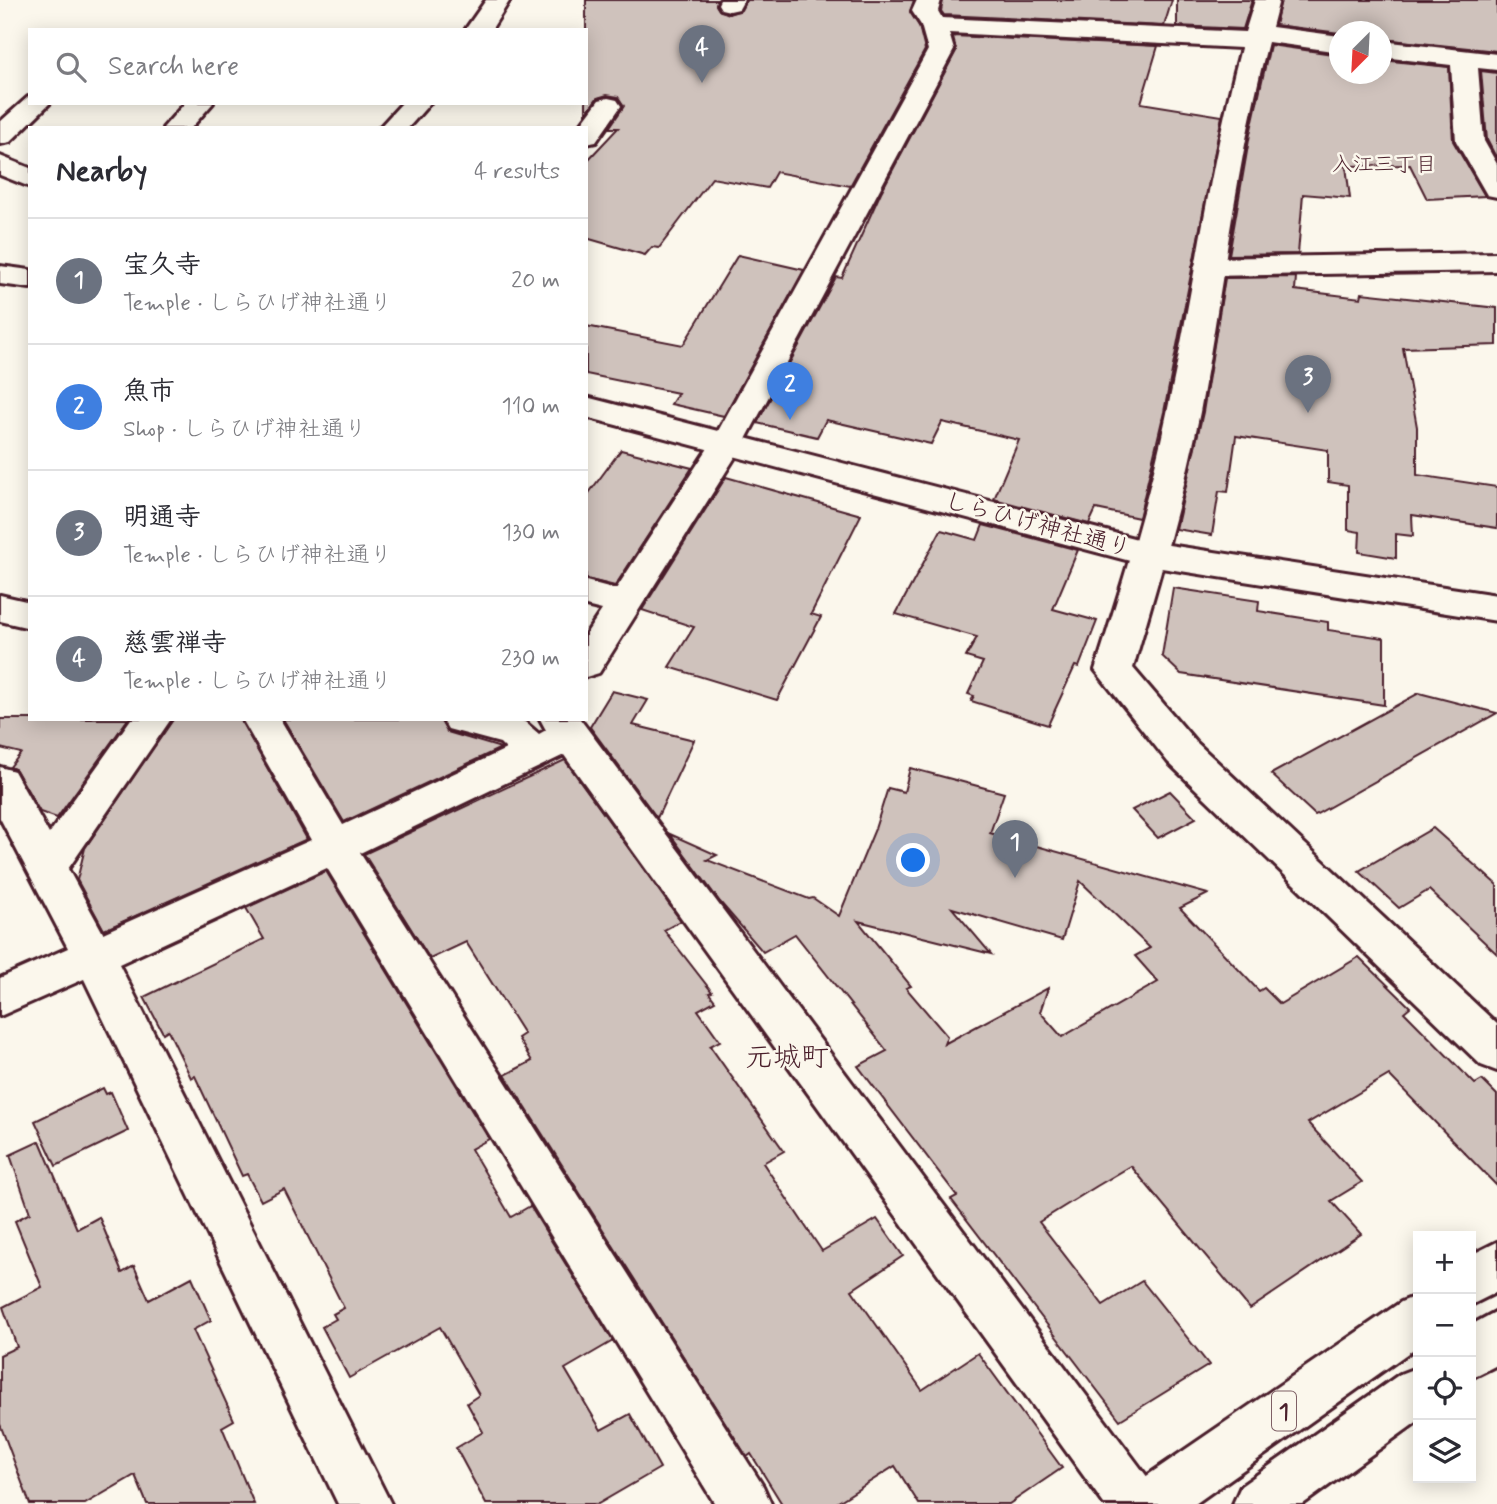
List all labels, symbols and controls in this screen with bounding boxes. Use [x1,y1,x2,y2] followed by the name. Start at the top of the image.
[1329,21,1392,84] north arrow
[679,25,725,83] pin: 4
[28,28,588,105] search box
[52,48,90,86] icon: search
[108,50,239,84] text: Search here
[1332,151,1437,179] district label: 入江三丁目
[56,152,147,191] text: Nearby
[474,157,560,187] text: 4 results
[123,249,201,283] text: 宝久寺
[74,266,84,296] text: 1
[511,266,560,296] text: 20 m
[123,289,393,319] text: Temple · しらひげ神社通り
[1285,355,1331,413] pin: 3
[767,362,813,420] pin: 2
[123,375,175,409] text: 魚市
[73,392,85,422] text: 2
[501,392,560,422] text: 110 m
[123,415,367,445] text: Shop · しらひげ神社通り
[941,486,1134,565] street label: しらひげ神社通り
[123,501,201,535] text: 明通寺
[74,518,84,548] text: 3
[502,518,560,548] text: 130 m
[123,541,393,571] text: Temple · しらひげ神社通り
[123,627,227,661] text: 慈雲禅寺
[72,644,86,674] text: 4
[501,644,560,674] text: 230 m
[123,667,393,697] text: Temple · しらひげ神社通り
[992,820,1038,878] pin: 1
[896,843,930,877] your location
[745,1040,829,1077] district label: 元城町
[1413,1231,1476,1483] map controls
[1413,1231,1476,1294] button: +
[1413,1294,1476,1357] button: −
[1413,1357,1476,1420] button: locate
[1272,1392,1296,1430] road number: 1
[1413,1420,1476,1483] button: layers

